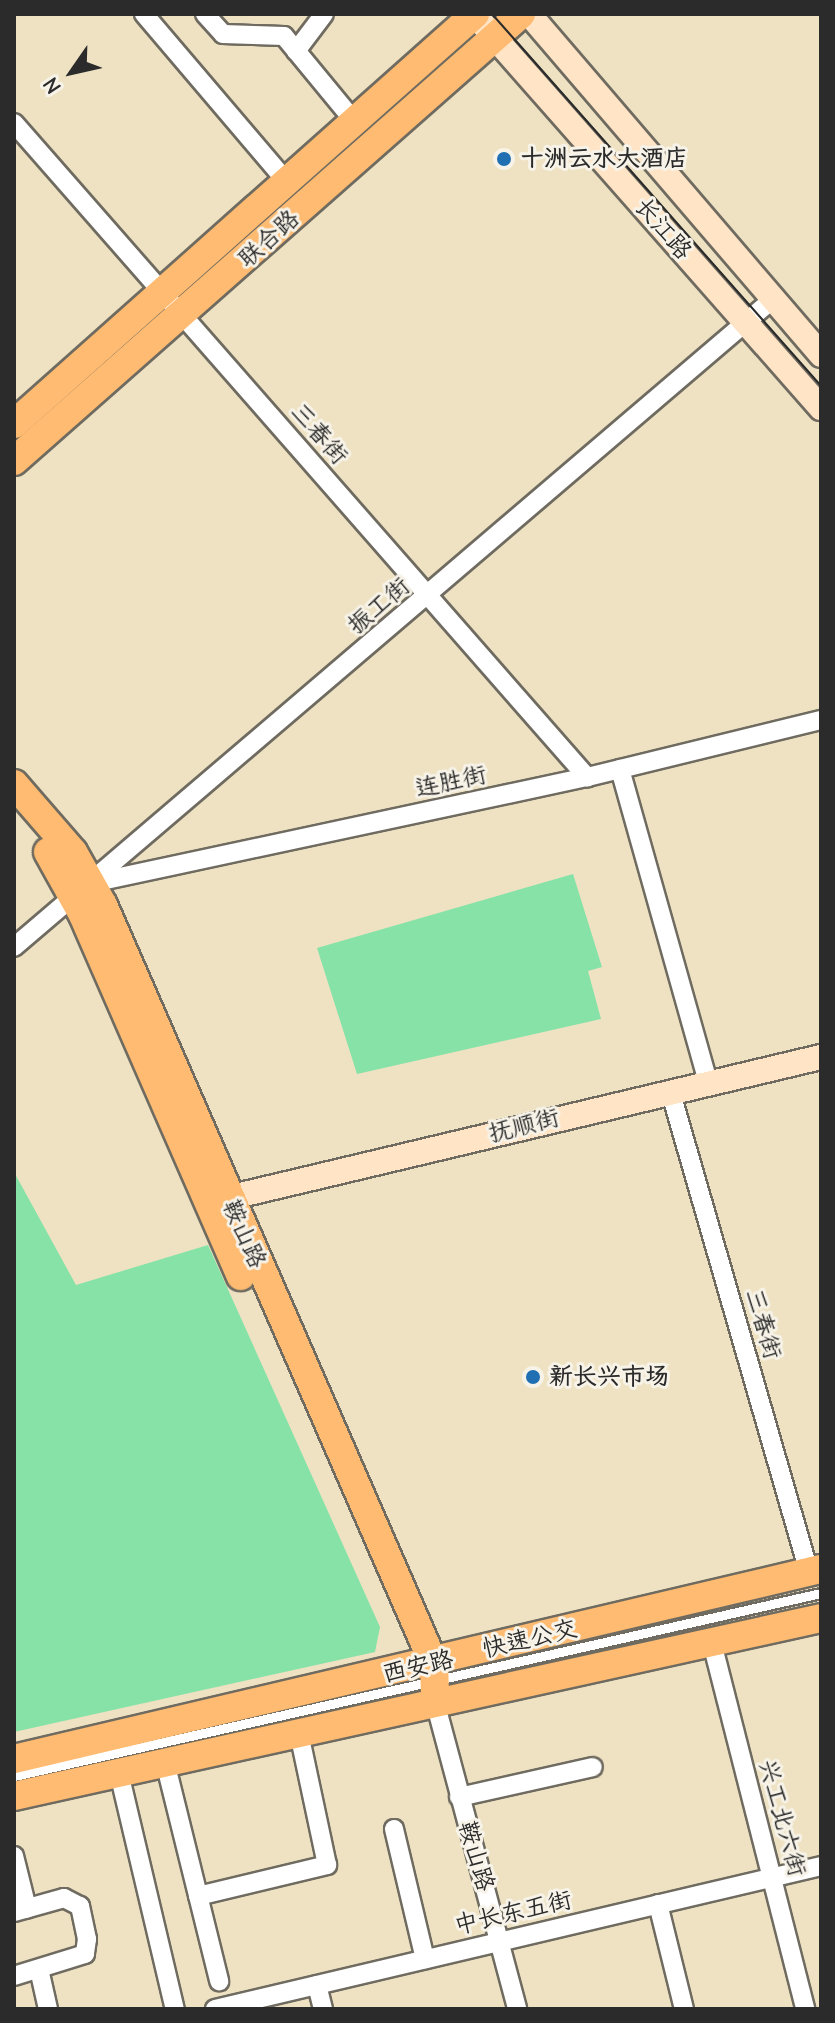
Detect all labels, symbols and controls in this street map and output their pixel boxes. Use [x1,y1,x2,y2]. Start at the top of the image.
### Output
north arrow [32,32,112,112]
text: N [37,72,67,99]
place label: 十洲云水大酒店 [520,145,688,173]
marker: 十洲云水大酒店 [495,150,513,168]
street label: 长江路 [629,192,697,266]
street label: 联合路 [233,204,305,274]
street label: 三春街 [285,397,353,471]
street label: 振工街 [342,572,416,640]
street label: 连胜街 [413,760,489,804]
street label: 抚顺街 [486,1103,562,1149]
street label: 鞍山路 [216,1195,272,1273]
street label: 三春街 [739,1285,787,1363]
place label: 新长兴市场 [549,1363,669,1391]
marker: 新长兴市场 [524,1368,542,1386]
street label: 快速公交 [480,1614,580,1664]
street label: 西安路 [380,1645,456,1689]
street label: 兴工北六街 [753,1756,811,1880]
street label: 鞍山路 [452,1817,500,1895]
street label: 中长东五街 [451,1885,575,1941]

